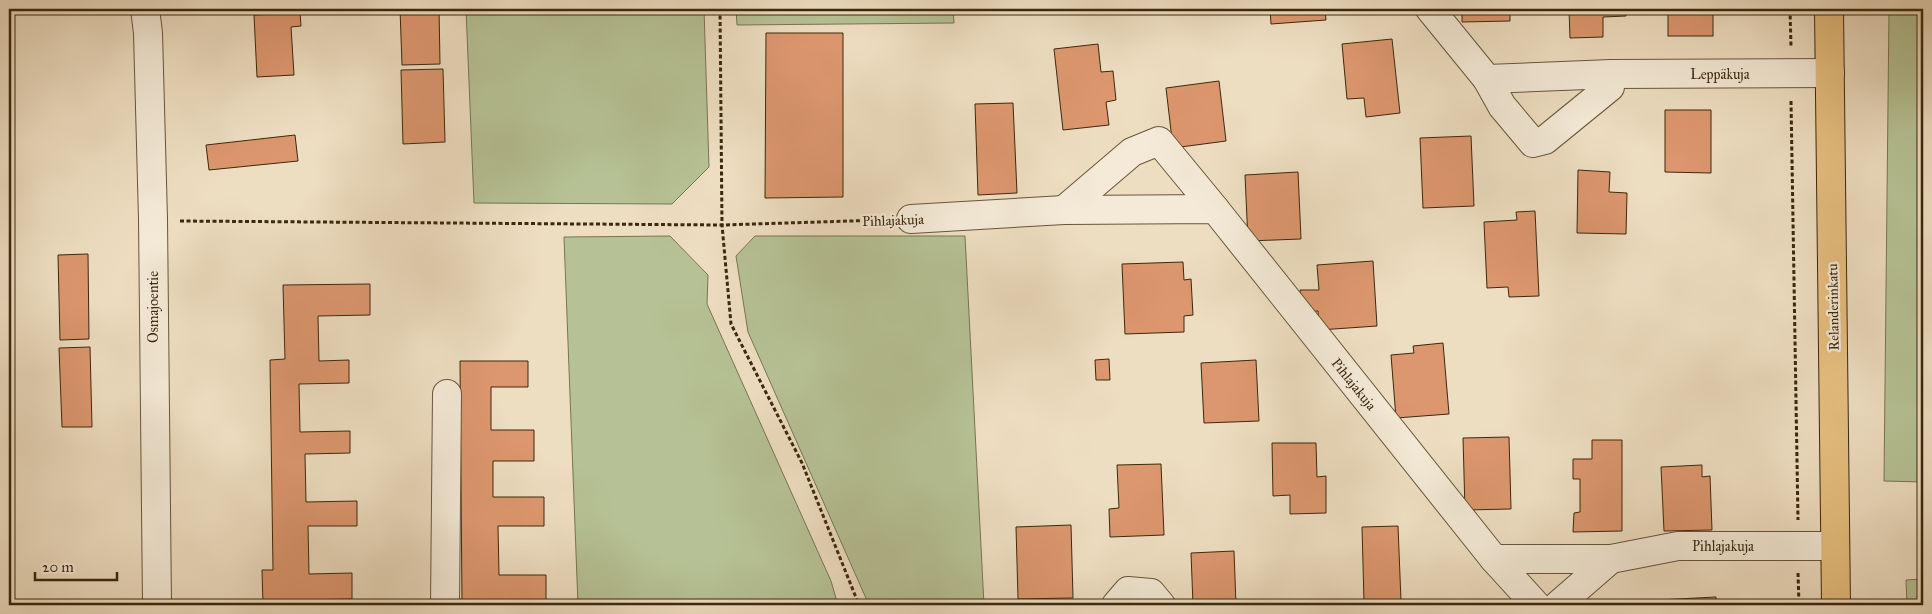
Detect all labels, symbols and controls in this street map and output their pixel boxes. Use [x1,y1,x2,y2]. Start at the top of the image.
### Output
street label: Leppäkuja [1690,66,1750,83]
street label: Pihlajakuja [862,211,924,230]
street label: Relanderinkatu [1824,263,1843,351]
street label: Osmajoentie [145,271,162,343]
street label: Pihlajakuja [1328,355,1380,414]
street label: Pihlajakuja [1692,538,1754,555]
scale bar [35,549,118,581]
text: 20 m [42,558,74,576]

